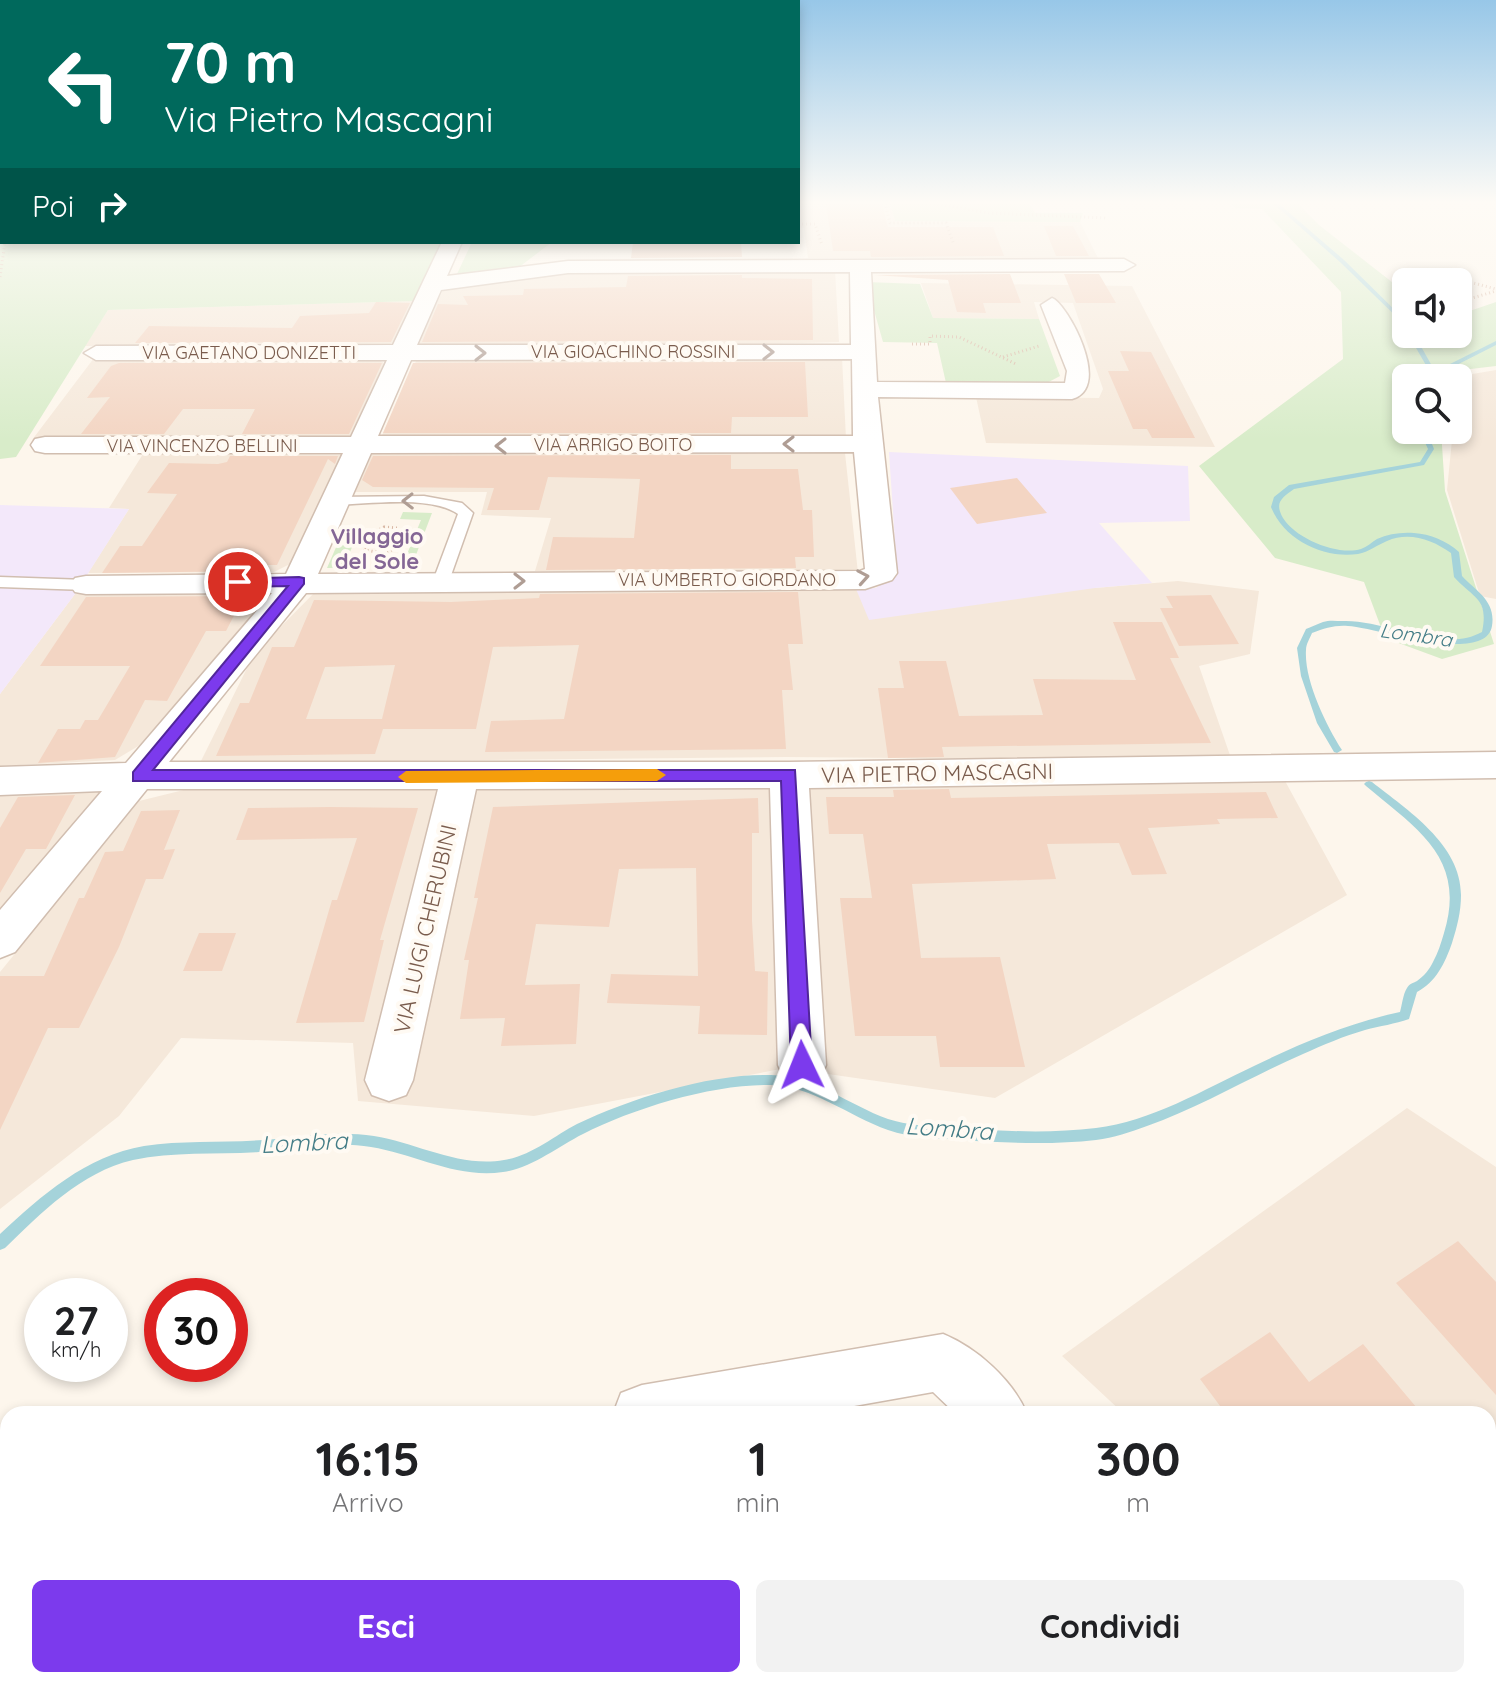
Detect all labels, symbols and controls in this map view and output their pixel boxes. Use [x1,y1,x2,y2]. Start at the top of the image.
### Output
text: 70 m [164,27,296,97]
icon: left [32,32,136,136]
text: Via Pietro Mascagni [164,96,494,141]
icon: right [90,184,134,228]
text: Poi [32,187,74,225]
map controls [1392,268,1472,444]
button: sound [1392,268,1472,348]
street label: VIA GIOACHINO ROSSINI [531,340,735,363]
street label: VIA GAETANO DONIZETTI [142,341,356,364]
one-way arrow [762,343,775,361]
one-way arrow [474,344,487,362]
button: search [1392,364,1472,444]
street label: VIA ARRIGO BOITO [534,433,692,456]
street label: VIA VINCENZO BELLINI [106,434,298,457]
one-way arrow [782,435,795,453]
one-way arrow [494,437,507,455]
one-way arrow [401,492,414,510]
district label: Villaggio del Sole [331,522,423,575]
pin [204,548,272,616]
icon: arrive [216,560,260,604]
street label: VIA UMBERTO GIORDANO [618,568,836,591]
one-way arrow [856,570,869,587]
one-way arrow [513,572,526,589]
water label: Lombra [1378,617,1456,652]
street label: VIA PIETRO MASCAGNI [821,757,1053,789]
street label: VIA LUIGI CHERUBINI [387,822,463,1036]
position arrow [760,1023,844,1107]
water label: Lombra [905,1110,995,1146]
water label: Lombra [260,1125,350,1159]
speed limit sign: 30 [144,1278,248,1382]
text: 27 [54,1295,98,1345]
text: km/h [51,1337,101,1362]
text: 16:15 [316,1428,420,1488]
text: 1 [749,1428,767,1488]
text: 300 [1096,1428,1180,1488]
text: Arrivo [332,1486,404,1519]
text: min [736,1486,780,1519]
text: m [1126,1486,1150,1519]
button: Esci [32,1580,740,1672]
button: Condividi [756,1580,1464,1672]

